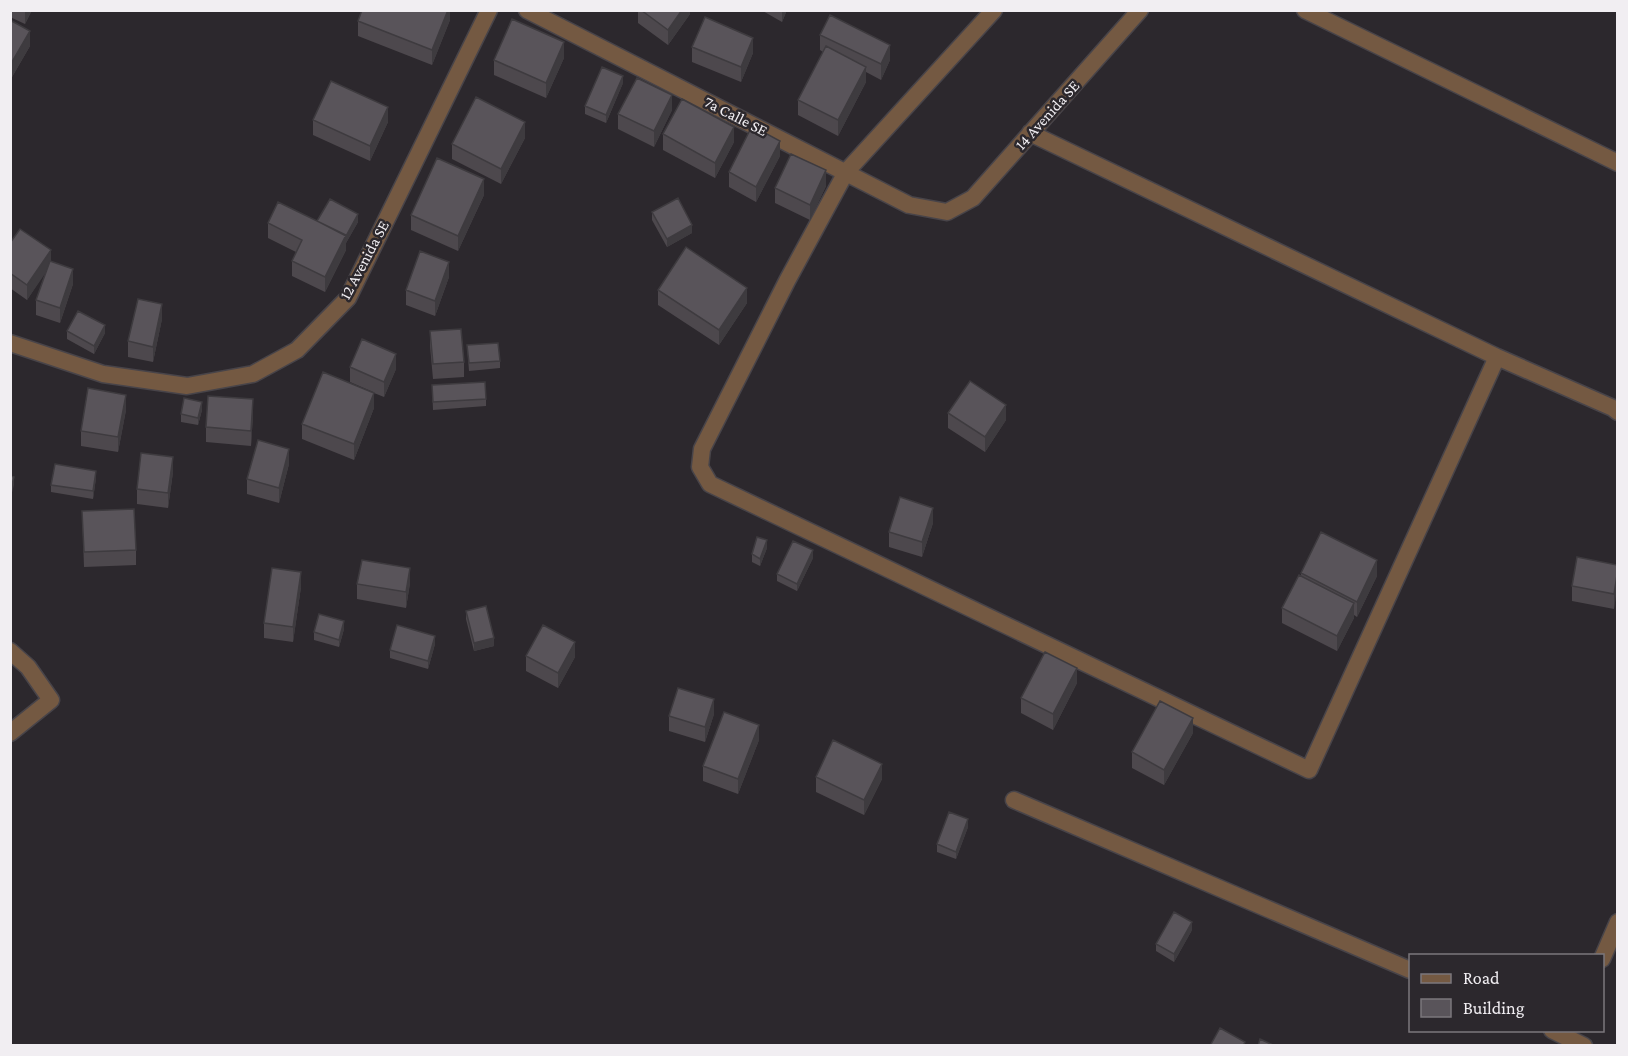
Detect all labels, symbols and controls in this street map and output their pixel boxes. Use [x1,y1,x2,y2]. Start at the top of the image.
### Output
street label: 14 Avenida SE [1011,77,1083,153]
street label: 7a Calle SE [702,93,771,139]
street label: 12 Avenida SE [336,217,392,302]
legend [1409,954,1604,1032]
text: Road [1463,968,1500,988]
text: Building [1463,998,1525,1018]

